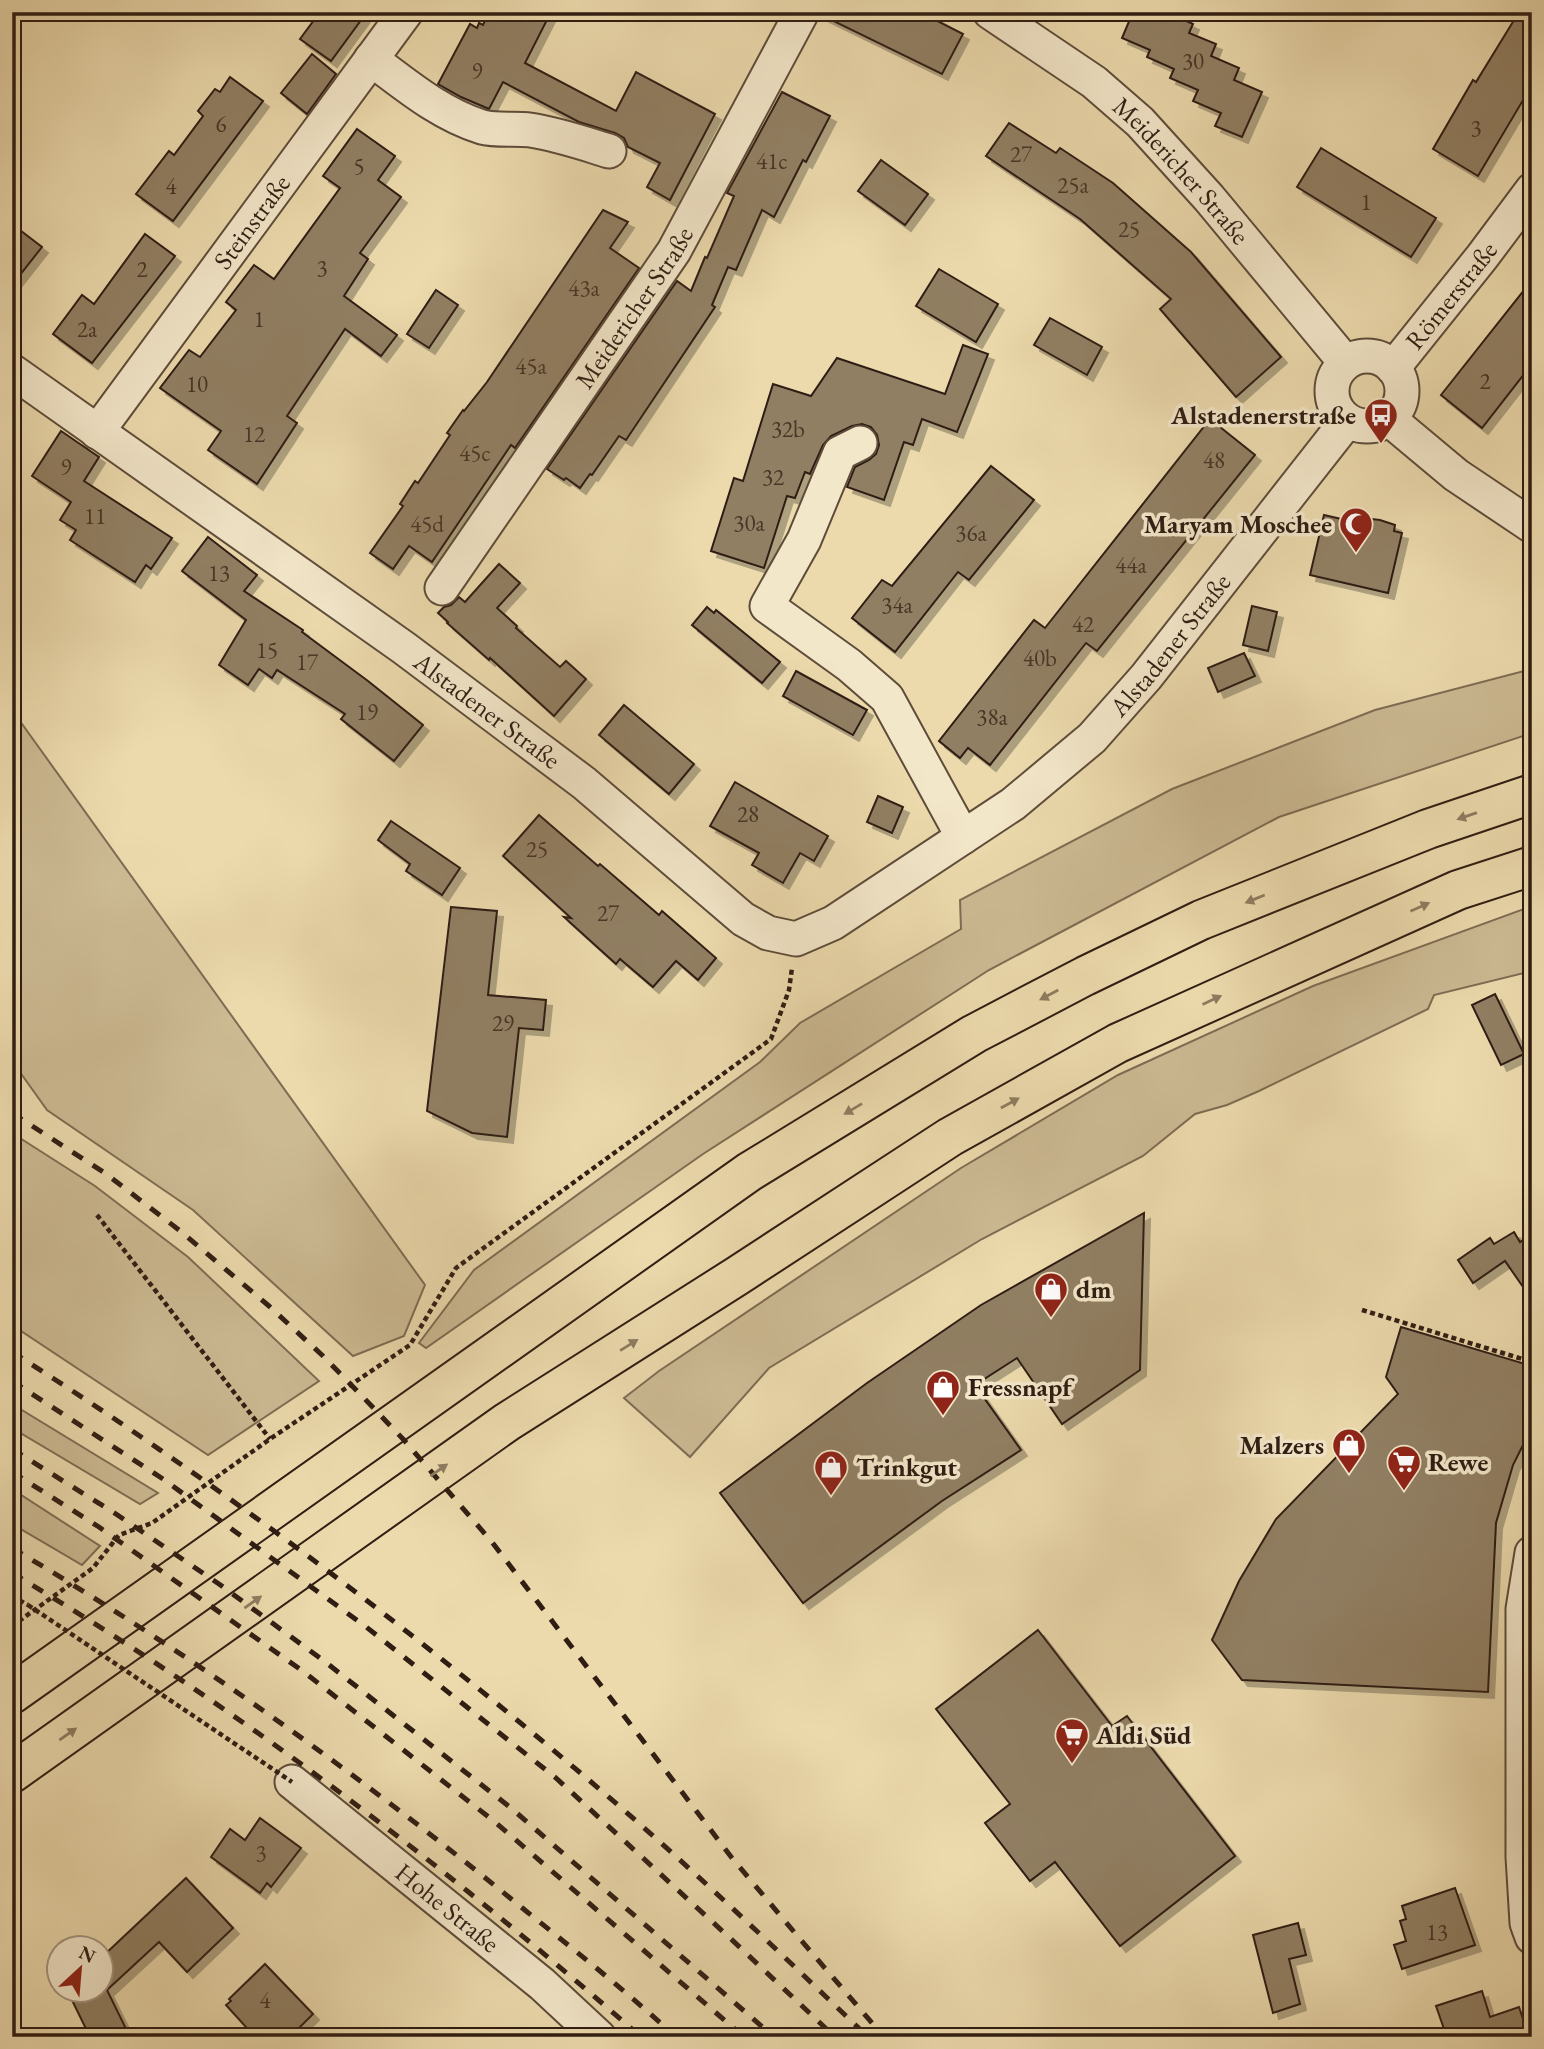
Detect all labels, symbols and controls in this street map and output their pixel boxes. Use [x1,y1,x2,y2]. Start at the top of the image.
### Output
house number: 30 [1182,46,1204,76]
house number: 9 [471,56,483,86]
street label: Meidericher Straße [1106,89,1257,251]
house number: 6 [215,109,227,139]
house number: 3 [1470,113,1482,143]
house number: 27 [1010,139,1033,169]
house number: 41c [756,146,788,176]
house number: 5 [353,151,365,181]
street label: Steinstraße [206,168,298,276]
house number: 25a [1057,170,1089,200]
house number: 4 [165,171,177,201]
house number: 1 [1360,187,1372,217]
house number: 25 [1118,214,1140,244]
street label: Meidericher Straße [567,221,701,395]
street label: Römerstraße [1397,234,1505,357]
house number: 3 [316,253,328,283]
house number: 2 [136,254,148,284]
house number: 43a [568,273,600,303]
house number: 1 [253,304,265,334]
house number: 2a [77,314,98,344]
house number: 45a [515,351,547,381]
house number: 2 [1479,366,1491,396]
house number: 10 [186,369,208,399]
bus stop icon: Alstadenerstraße [1362,396,1400,445]
place label: Alstadenerstraße [1170,398,1356,432]
house number: 32b [771,414,805,444]
house number: 12 [243,419,265,449]
house number: 45c [459,438,491,468]
house number: 48 [1203,445,1225,475]
house number: 9 [60,452,72,482]
house number: 32 [762,462,784,492]
house number: 11 [84,501,106,531]
mosque icon: Maryam Moschee [1337,505,1375,554]
place label: Maryam Moschee [1144,507,1332,541]
house number: 30a [733,508,765,538]
house number: 45d [410,509,444,539]
house number: 36a [955,518,987,548]
house number: 44a [1115,550,1147,580]
house number: 13 [208,558,230,588]
street label: Alstadener Straße [1101,566,1238,725]
house number: 34a [881,590,913,620]
house number: 42 [1072,609,1094,639]
house number: 15 [256,635,278,665]
house number: 40b [1023,643,1057,673]
street label: Alstadener Straße [406,644,567,776]
house number: 17 [296,647,319,677]
house number: 19 [356,697,378,727]
house number: 38a [976,702,1008,732]
house number: 28 [737,799,759,829]
one-way arrow [1457,811,1478,822]
house number: 25 [526,834,548,864]
one-way arrow [1245,893,1266,904]
house number: 27 [597,898,620,928]
one-way arrow [1410,901,1430,913]
one-way arrow [1039,989,1059,1000]
one-way arrow [1202,994,1222,1006]
house number: 29 [492,1008,514,1038]
one-way arrow [1000,1097,1020,1109]
one-way arrow [843,1102,862,1115]
shop icon: dm [1032,1270,1070,1319]
place label: dm [1076,1272,1111,1306]
one-way arrow [619,1338,638,1351]
shop icon: Fressnapf [924,1368,962,1417]
place label: Fressnapf [968,1370,1075,1404]
shop icon: Malzers [1330,1426,1368,1475]
place label: Malzers [1240,1428,1324,1462]
supermarket icon: Rewe [1385,1443,1423,1492]
place label: Rewe [1428,1445,1488,1479]
shop icon: Trinkgut [812,1448,850,1497]
place label: Trinkgut [856,1450,957,1484]
one-way arrow [430,1463,448,1477]
one-way arrow [244,1595,262,1609]
supermarket icon: Aldi Süd [1053,1716,1091,1765]
place label: Aldi Süd [1095,1718,1192,1752]
one-way arrow [59,1727,77,1741]
house number: 3 [255,1838,267,1868]
street label: Hohe Straße [388,1855,507,1960]
house number: 13 [1426,1917,1448,1947]
north arrow [46,1934,116,2004]
text: N [75,1940,100,1969]
house number: 4 [259,1985,271,2015]

